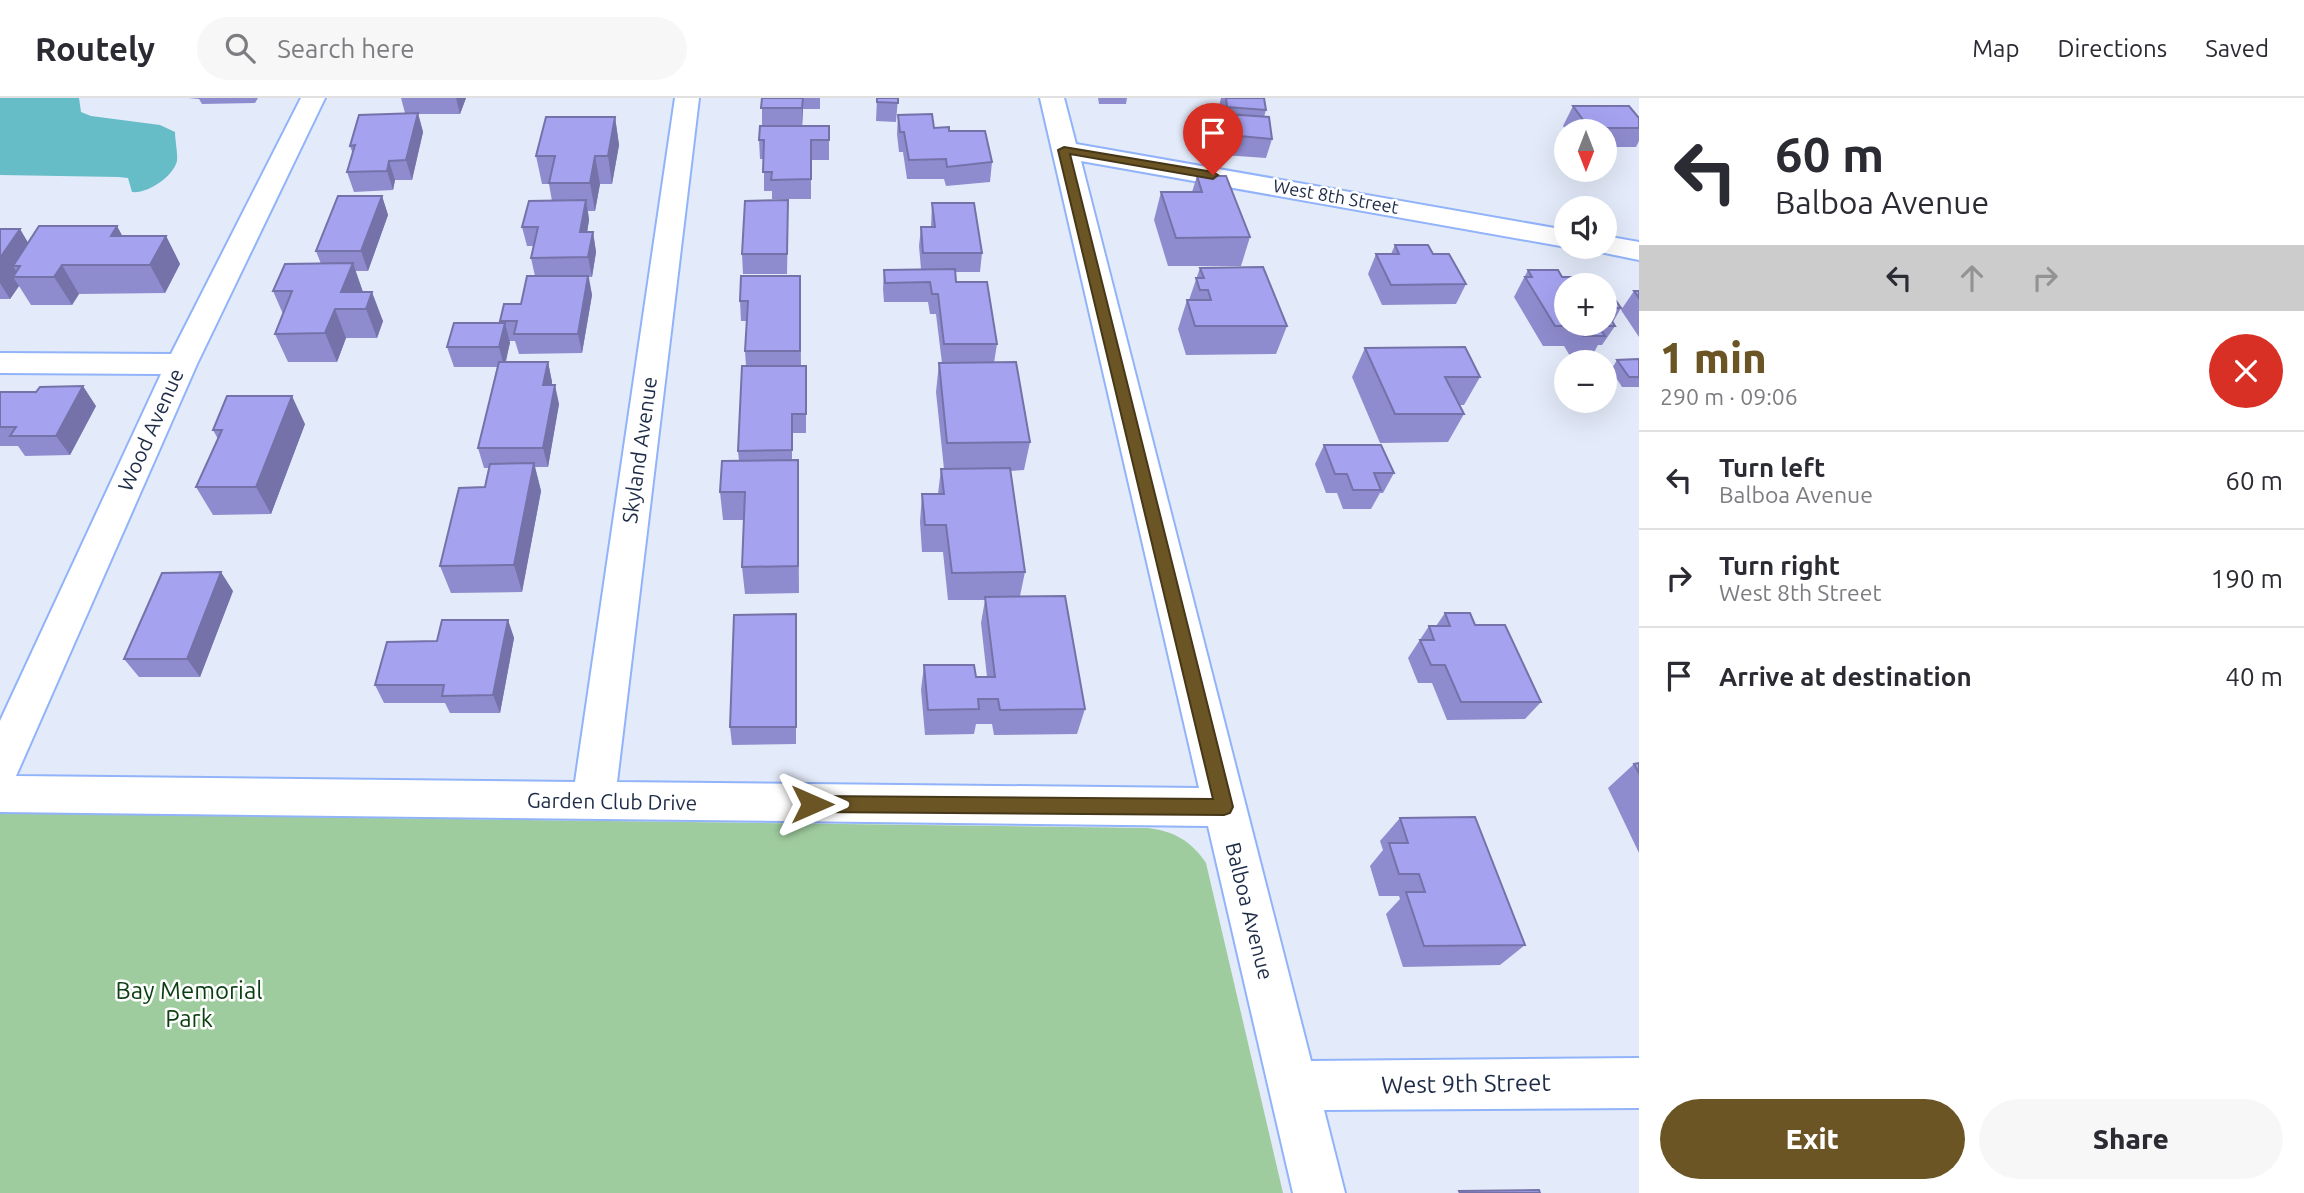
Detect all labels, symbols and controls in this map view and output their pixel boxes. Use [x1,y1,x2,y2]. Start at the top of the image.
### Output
search box [197,17,687,80]
icon: search [221,29,259,67]
text: Routely [35,30,155,67]
text: Search here [277,34,415,63]
text: Map [1972,35,2019,62]
text: Directions [2057,35,2167,62]
text: Saved [2205,35,2269,62]
pin [1183,103,1243,175]
icon: arrive [1194,114,1232,152]
north arrow [1554,119,1617,182]
map controls [1554,119,1617,413]
icon: left [1660,126,1751,217]
text: 60 m [1775,126,1884,181]
street label: West 8th Street [1272,175,1401,217]
text: Balboa Avenue [1775,184,1989,220]
button: sound [1554,196,1617,259]
icon: left [1880,259,1918,297]
icon: ahead [1953,259,1991,297]
icon: right [2026,259,2064,297]
button: + [1554,273,1617,336]
text: 1 min [1660,334,1767,381]
button: close [2209,334,2283,408]
button: − [1554,350,1617,413]
street label: Wood Avenue [112,365,188,495]
street label: Skyland Avenue [617,375,661,525]
text: 290 m · 09:06 [1660,384,1798,409]
text: Turn left [1719,453,1825,482]
icon: left [1660,461,1698,499]
text: 60 m [2225,466,2283,495]
text: Balboa Avenue [1719,482,1873,507]
text: Turn right [1719,551,1840,580]
icon: right [1660,559,1698,597]
text: 190 m [2211,564,2283,593]
text: West 8th Street [1719,580,1882,605]
icon: arrive [1660,657,1698,695]
text: Arrive at destination [1719,662,1972,691]
text: 40 m [2225,662,2283,691]
position arrow [775,767,849,841]
street label: Garden Club Drive [527,788,697,814]
street label: Balboa Avenue [1221,840,1279,982]
park label: Bay Memorial Park [115,977,263,1032]
street label: West 9th Street [1381,1069,1552,1098]
button: Exit [1660,1099,1965,1179]
button: Share [1979,1099,2283,1179]

